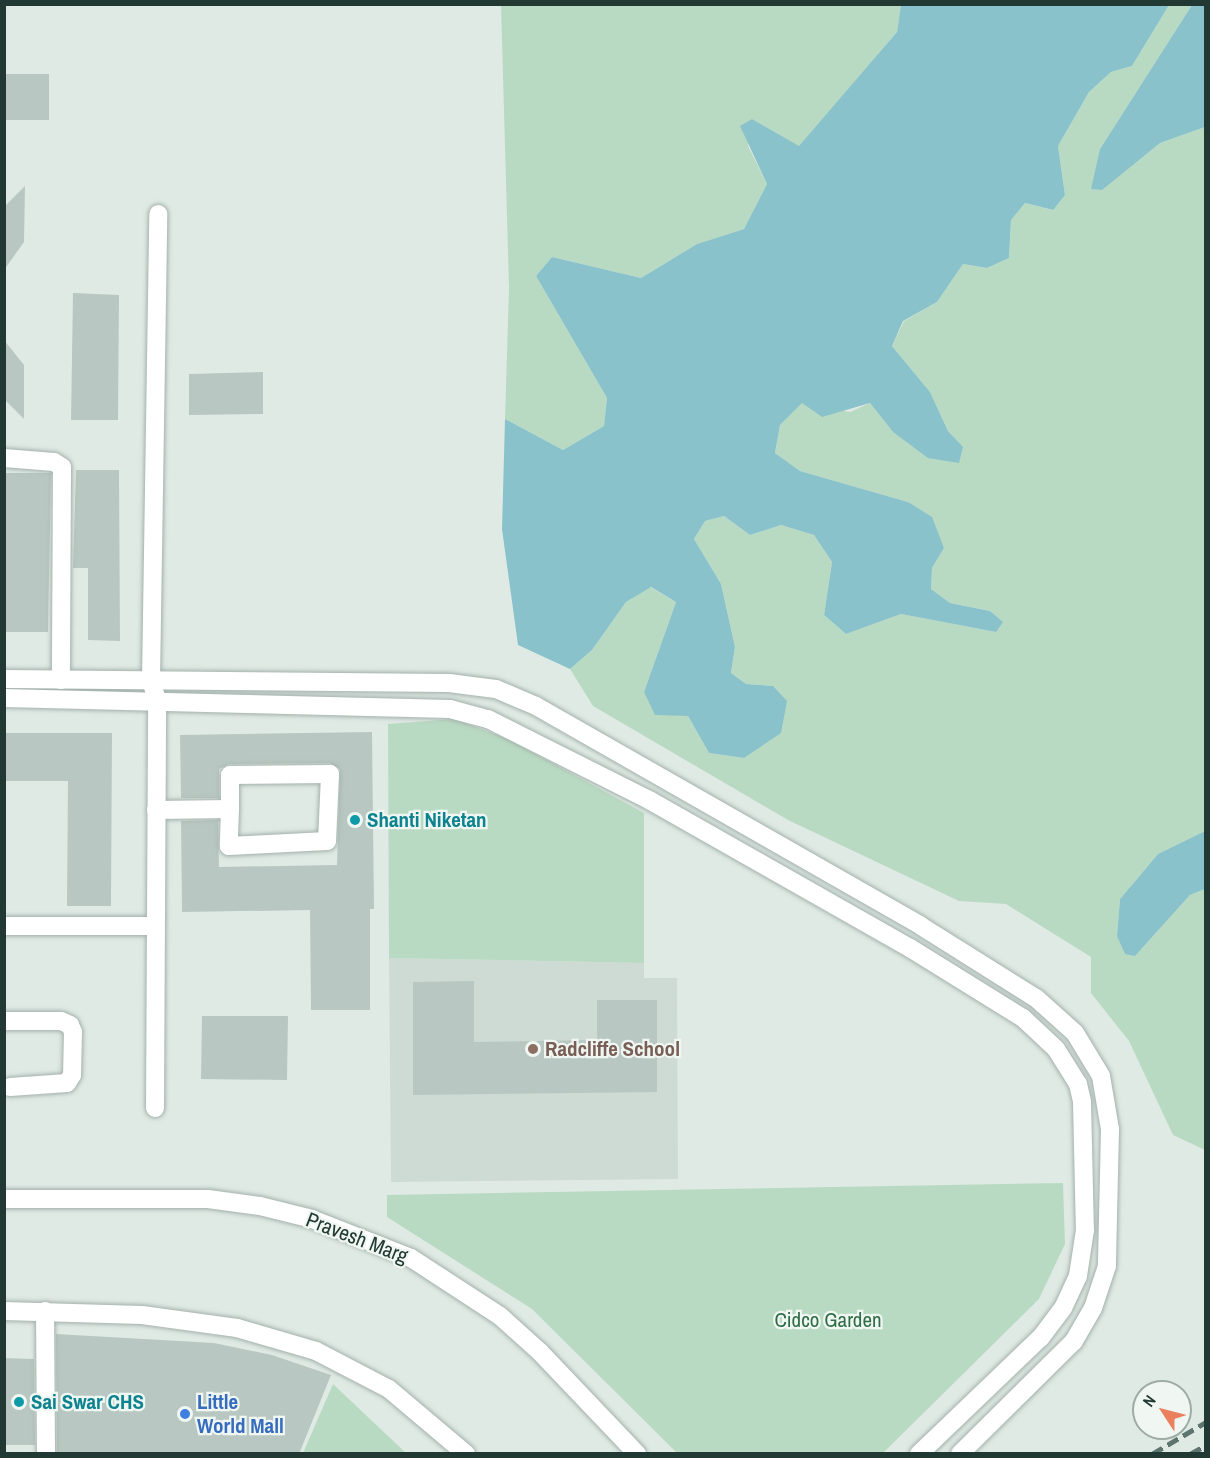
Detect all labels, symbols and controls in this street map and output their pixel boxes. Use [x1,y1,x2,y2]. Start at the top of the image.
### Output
place label: Shanti Niketan [367,807,487,833]
marker: Shanti Niketan [348,813,362,827]
place label: Radcliffe School [545,1036,680,1062]
marker: Radcliffe School [526,1042,540,1056]
street label: Pravesh Marg [302,1207,412,1269]
park label: Cidco Garden [774,1307,882,1333]
north arrow [1132,1380,1192,1440]
place label: Sai Swar CHS [31,1389,144,1415]
place label: Little World Mall [197,1389,284,1439]
text: N [1137,1390,1161,1411]
marker: Sai Swar CHS [12,1395,26,1409]
marker: Little World Mall [178,1407,192,1421]

